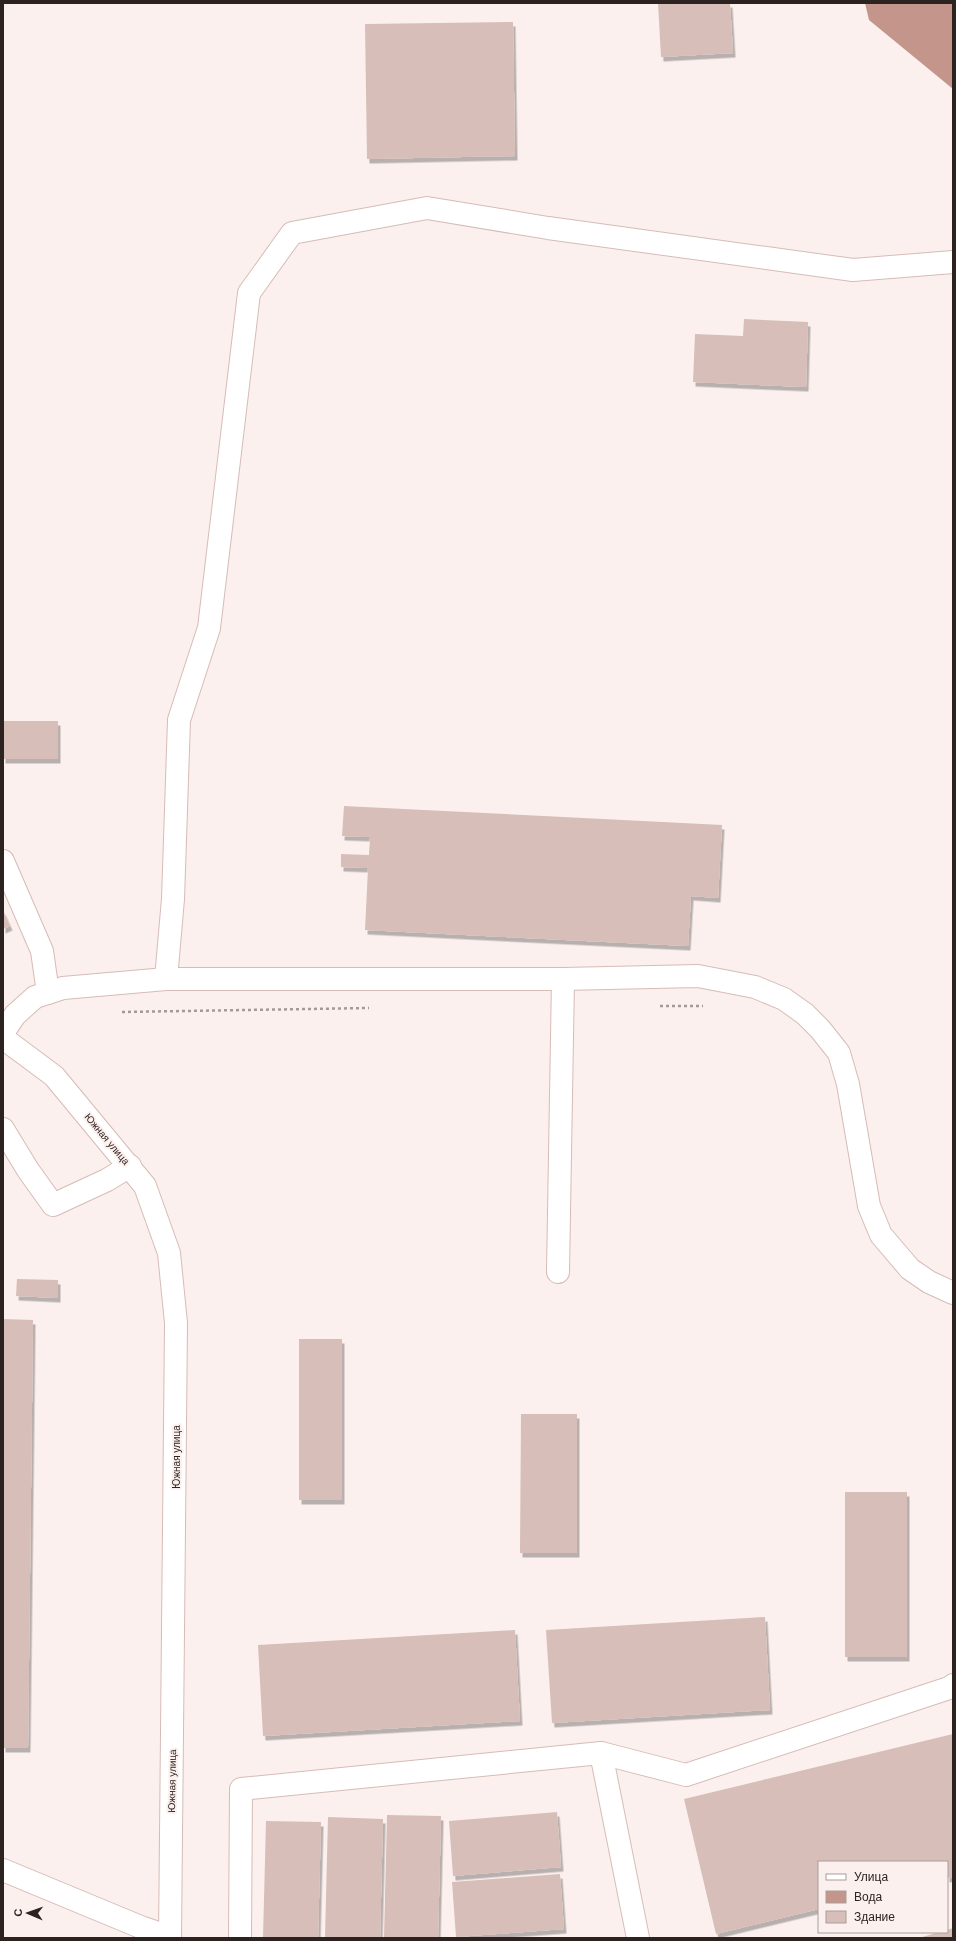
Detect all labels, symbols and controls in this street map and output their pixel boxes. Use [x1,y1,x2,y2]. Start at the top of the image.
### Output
street label: Южная улица [82,1111,133,1168]
street label: Южная улица [170,1425,183,1489]
street label: Южная улица [165,1749,179,1813]
legend [818,1861,948,1933]
text: Улица [854,1869,888,1885]
text: Вода [854,1889,882,1905]
north arrow [8,1893,48,1933]
text: С [11,1908,25,1917]
text: Здание [854,1909,895,1925]

